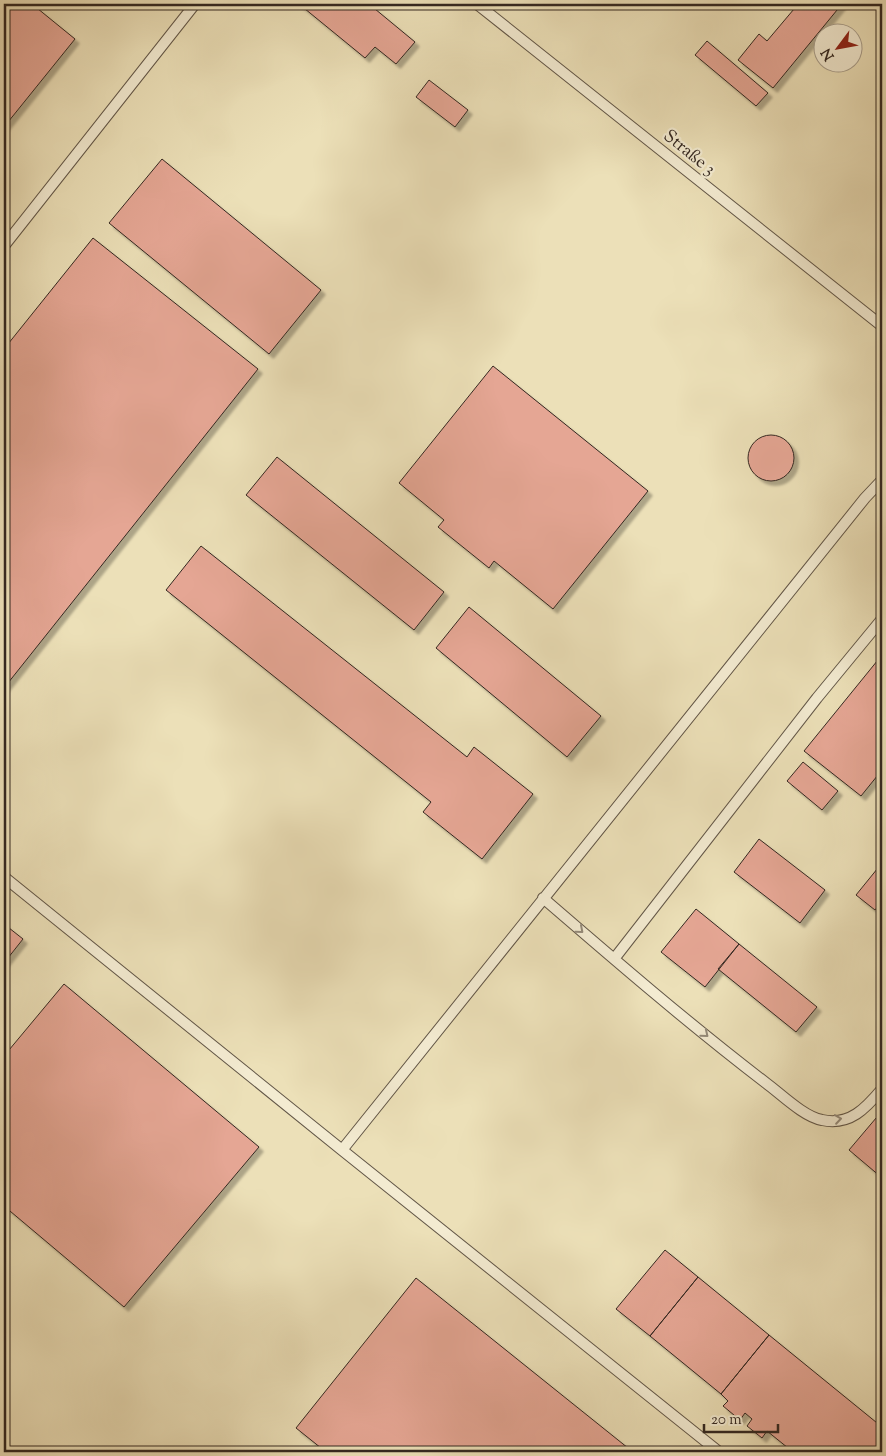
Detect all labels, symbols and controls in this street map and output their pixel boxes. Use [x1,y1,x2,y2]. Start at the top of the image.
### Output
north arrow [814,22,864,72]
text: N [817,44,840,64]
street label: Straße 3 [657,124,721,183]
one-way arrow [575,925,584,934]
one-way arrow [700,1028,709,1037]
one-way arrow [834,1115,843,1125]
scale bar [704,1401,777,1433]
text: 20 m [711,1410,742,1431]

